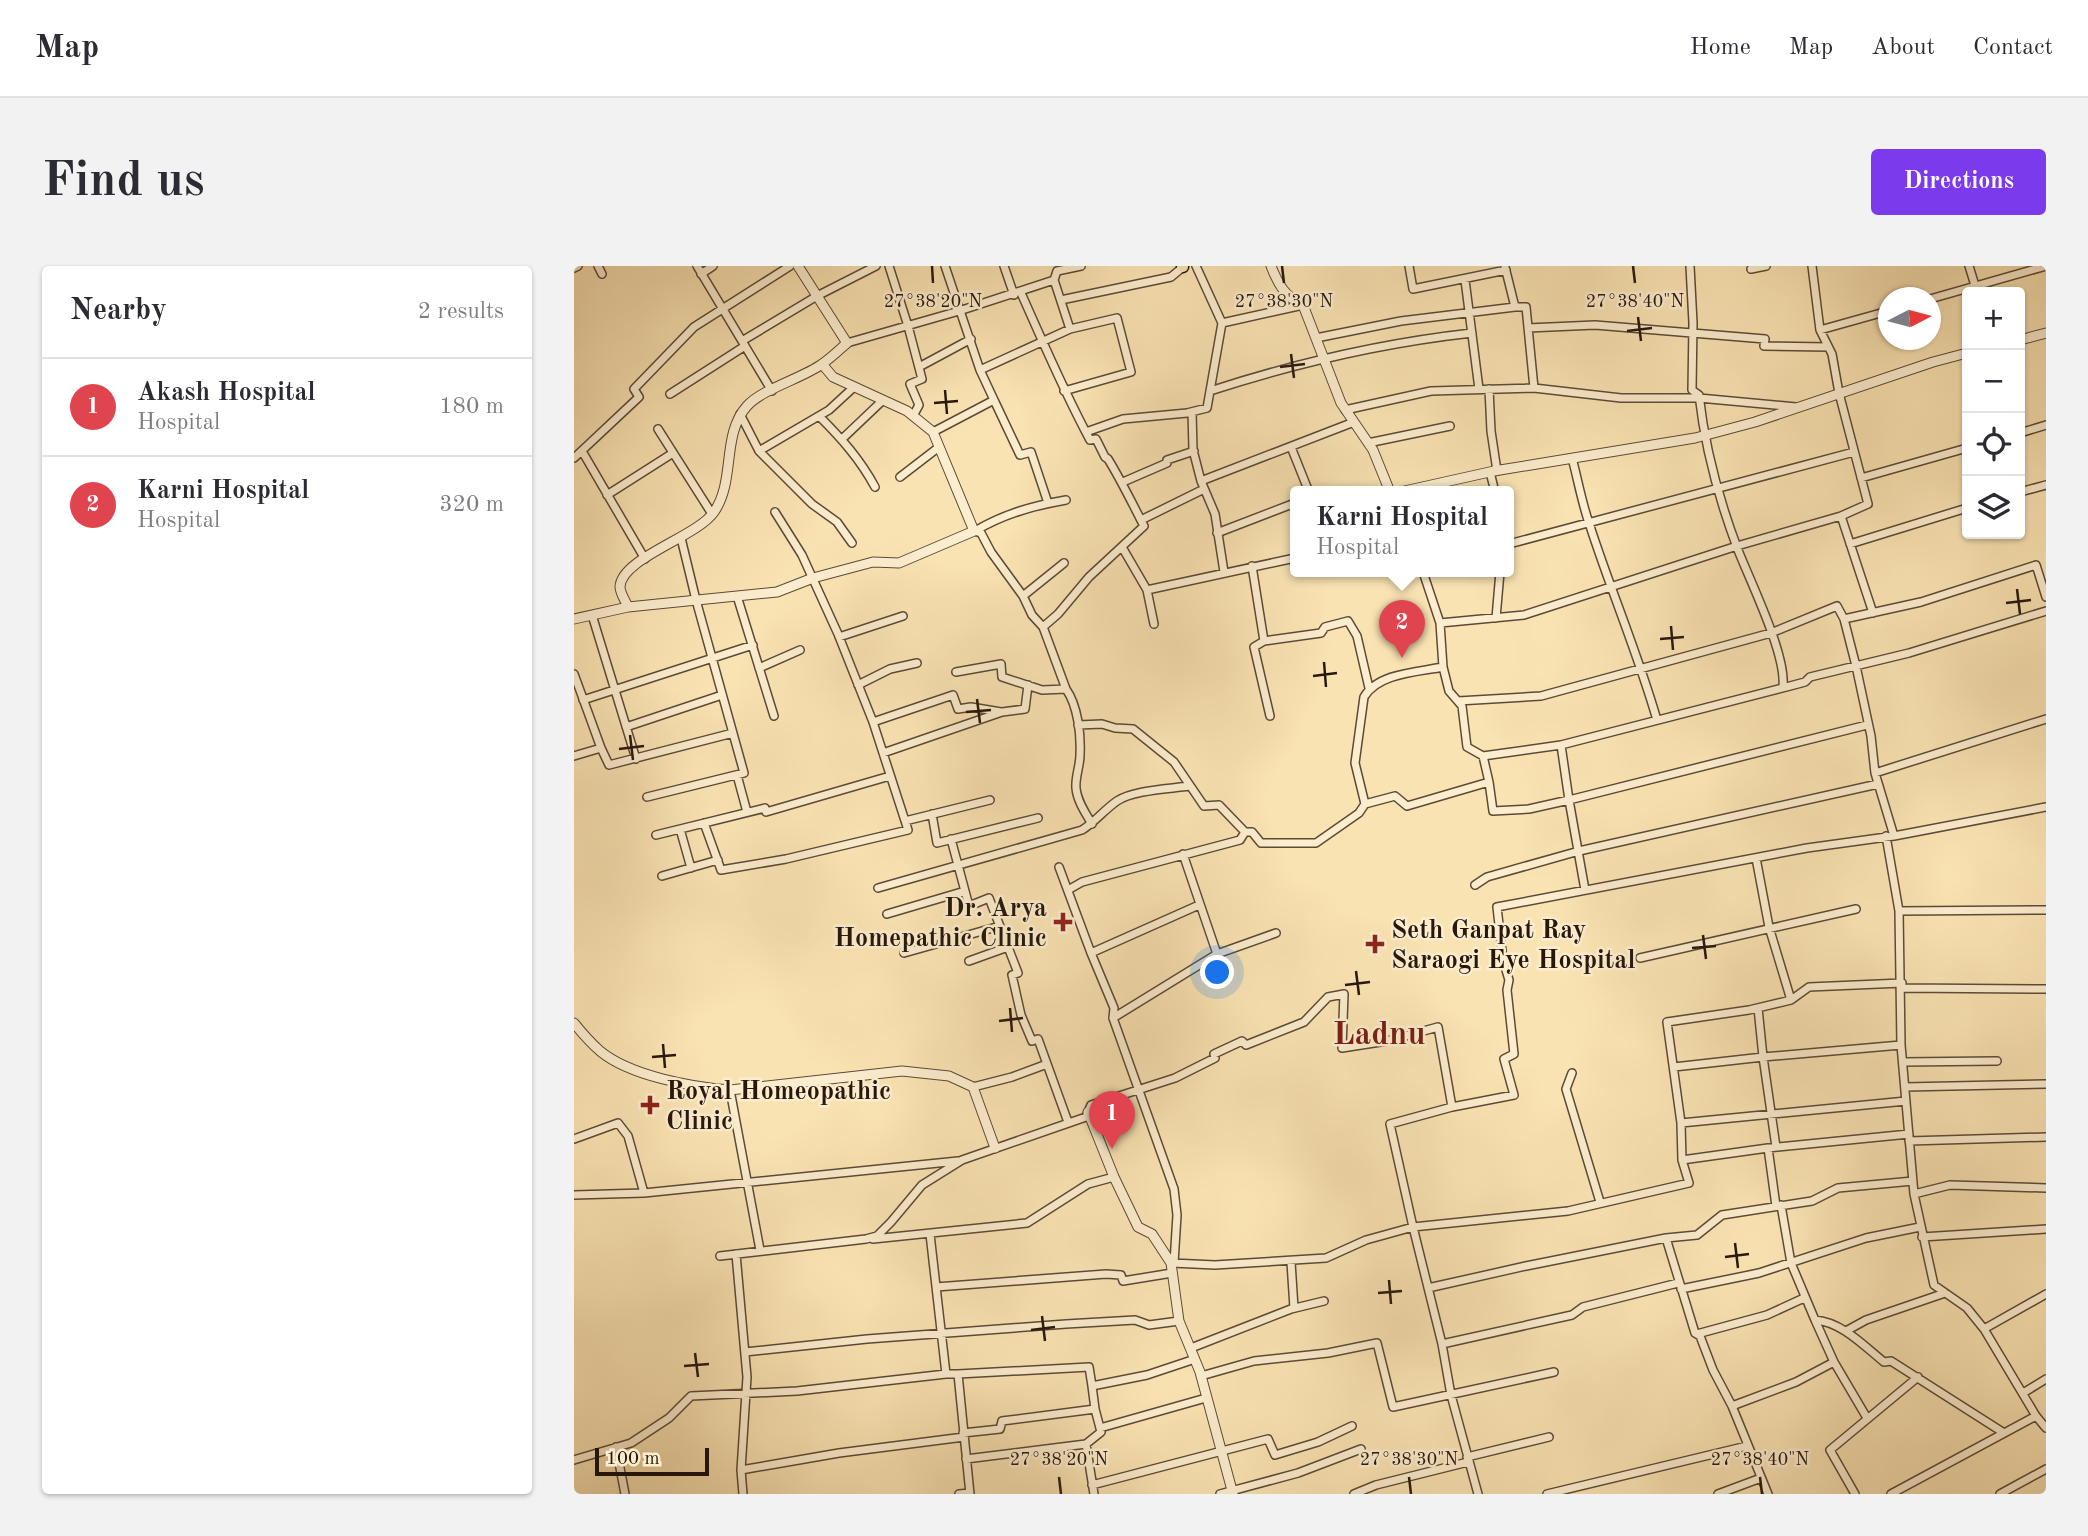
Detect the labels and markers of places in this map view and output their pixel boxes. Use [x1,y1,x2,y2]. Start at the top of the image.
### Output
pin: 2 [1379,600,1425,658]
place label: Dr. Arya Homepathic Clinic [834,896,1047,952]
marker: Dr. Arya Homepathic Clinic [1053,912,1073,932]
place label: Seth Ganpat Ray Saraogi Eye Hospital [1391,918,1635,974]
marker: Seth Ganpat Ray Saraogi Eye Hospital [1365,934,1385,954]
place label: Royal Homeopathic Clinic [666,1079,891,1135]
pin: 1 [1089,1091,1135,1149]
marker: Royal Homeopathic Clinic [640,1095,660,1115]

